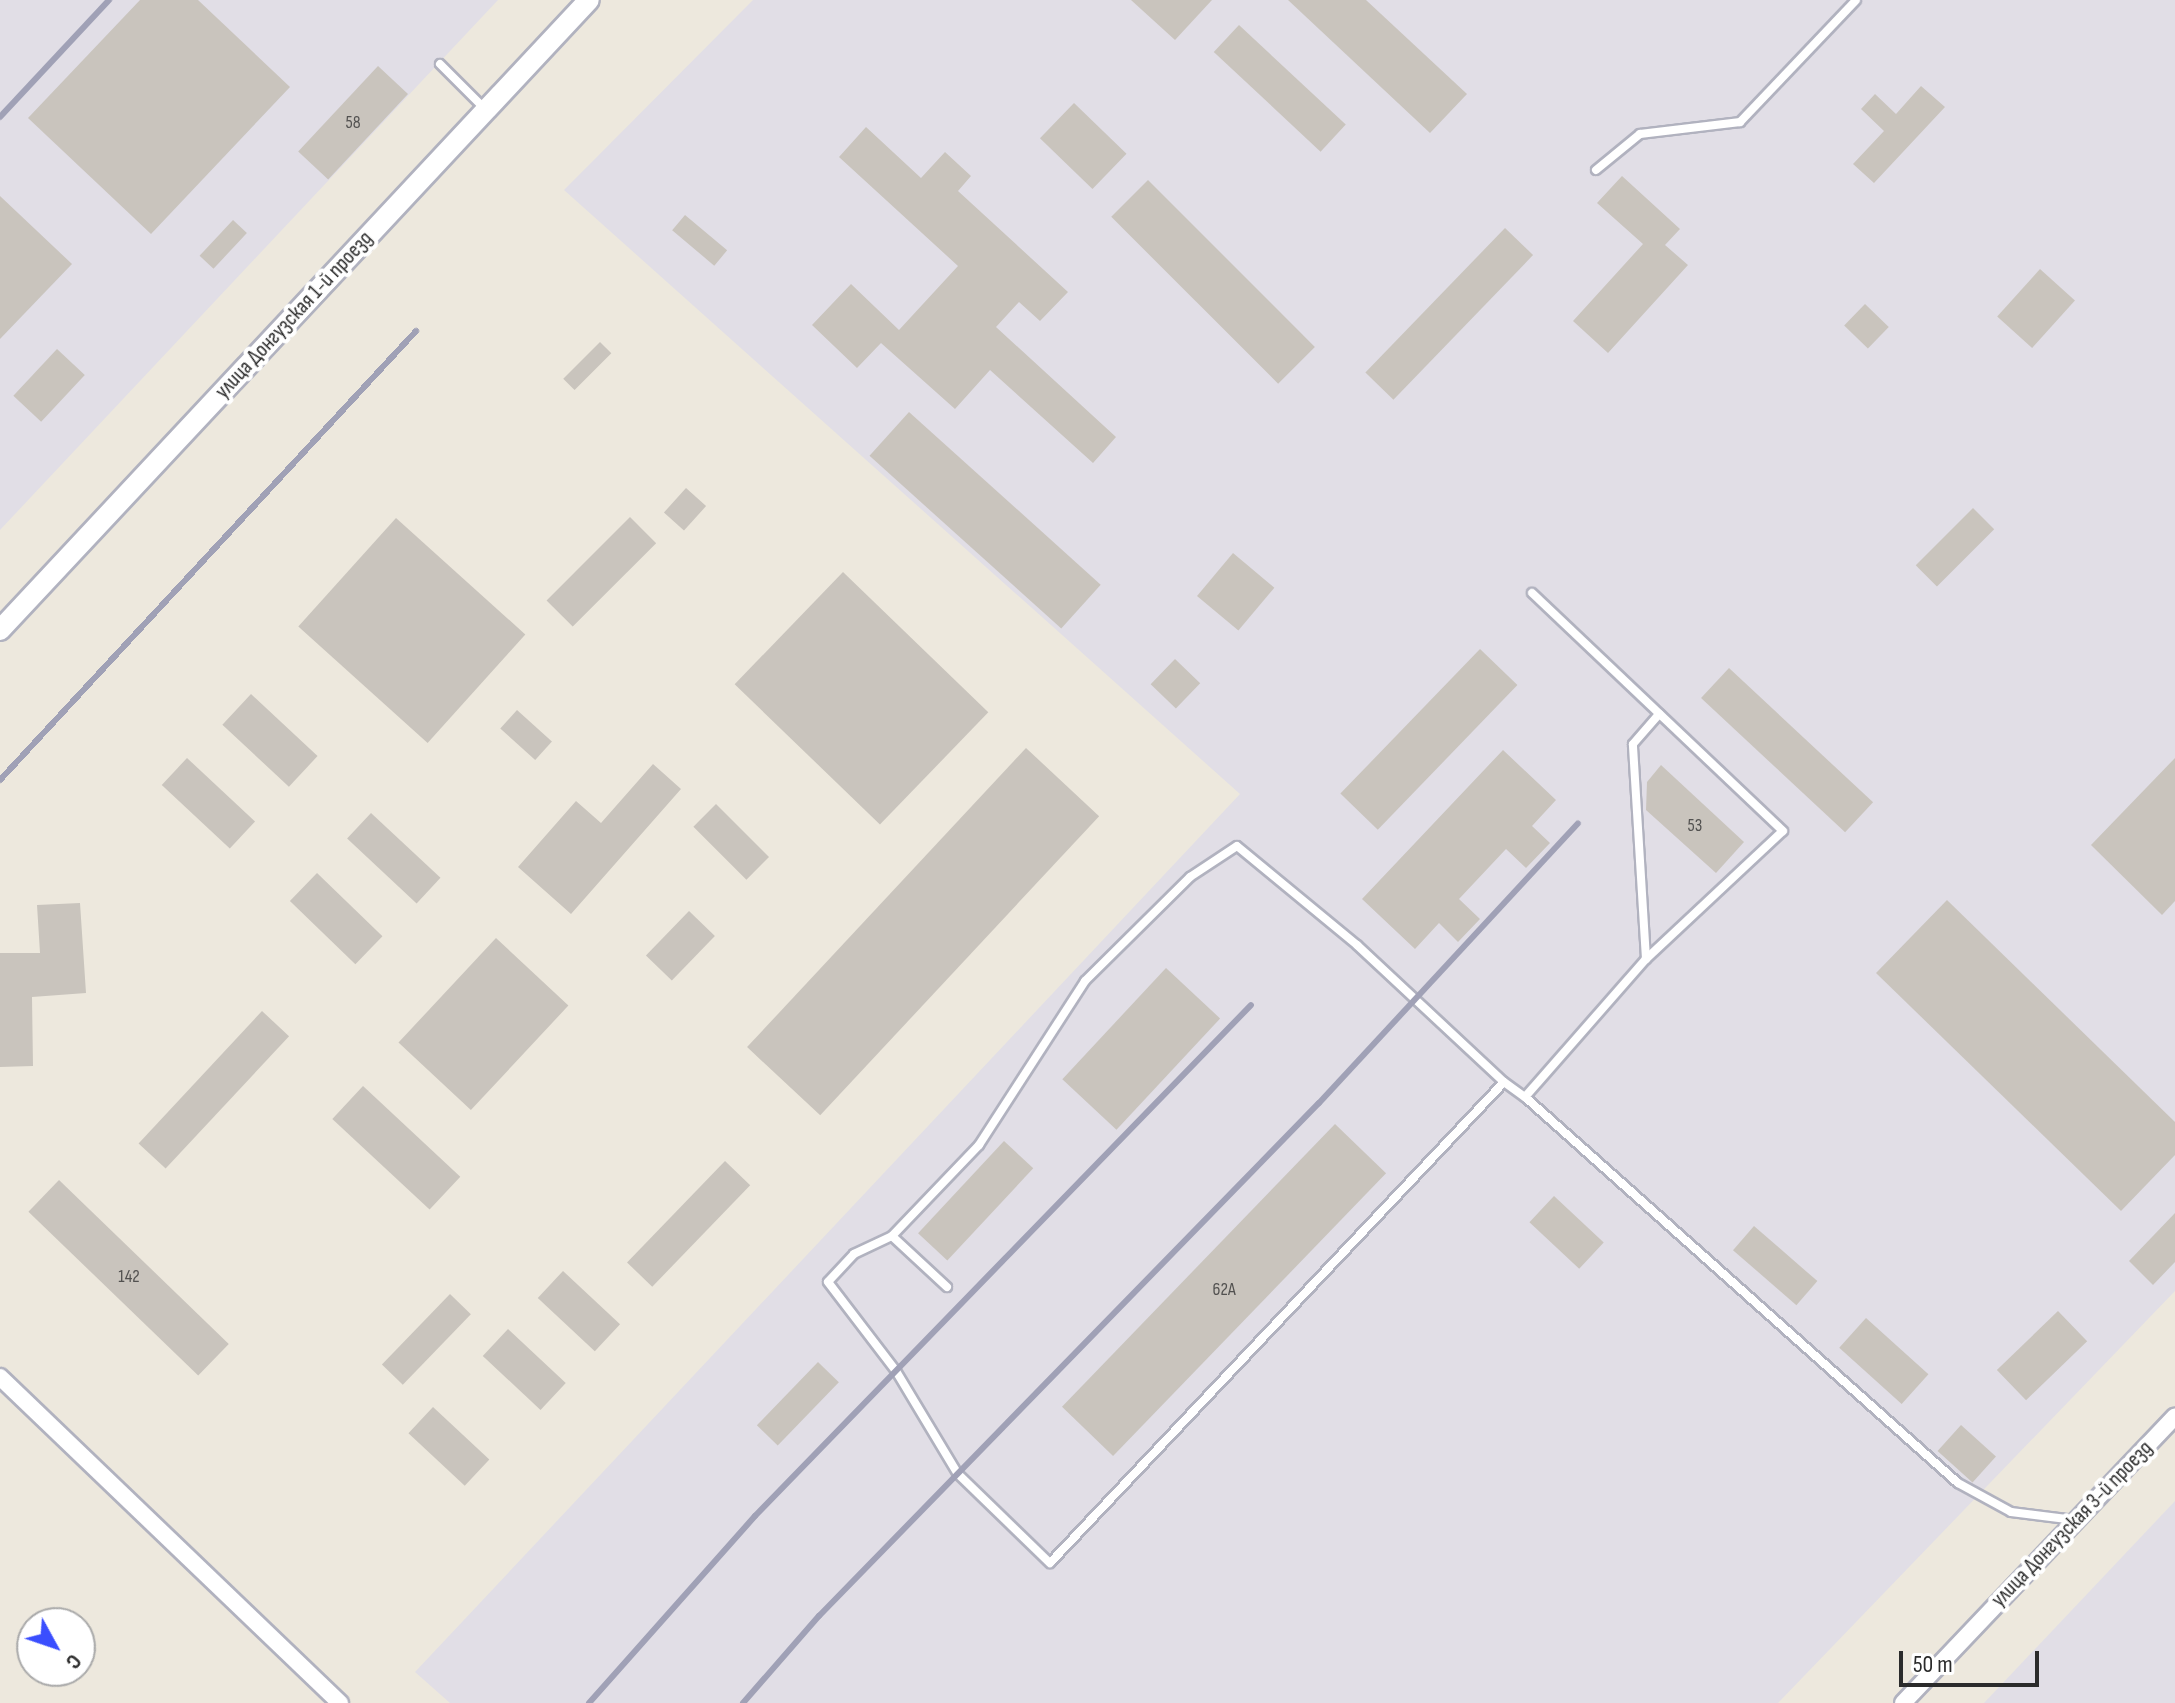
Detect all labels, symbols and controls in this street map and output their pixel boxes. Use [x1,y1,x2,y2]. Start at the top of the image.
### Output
house number: 58 [345,112,361,134]
street label: улица Донгузская 1-й проезд [210,226,378,404]
house number: 53 [1688,815,1702,837]
house number: 142 [118,1266,140,1288]
house number: 62А [1212,1279,1236,1301]
street label: улица Донгузская 3-й проезд [1986,1435,2158,1613]
north arrow [16,1607,96,1687]
scale bar [1903,1635,2043,1685]
text: С [59,1648,87,1674]
text: 50 m [1913,1650,1953,1679]

